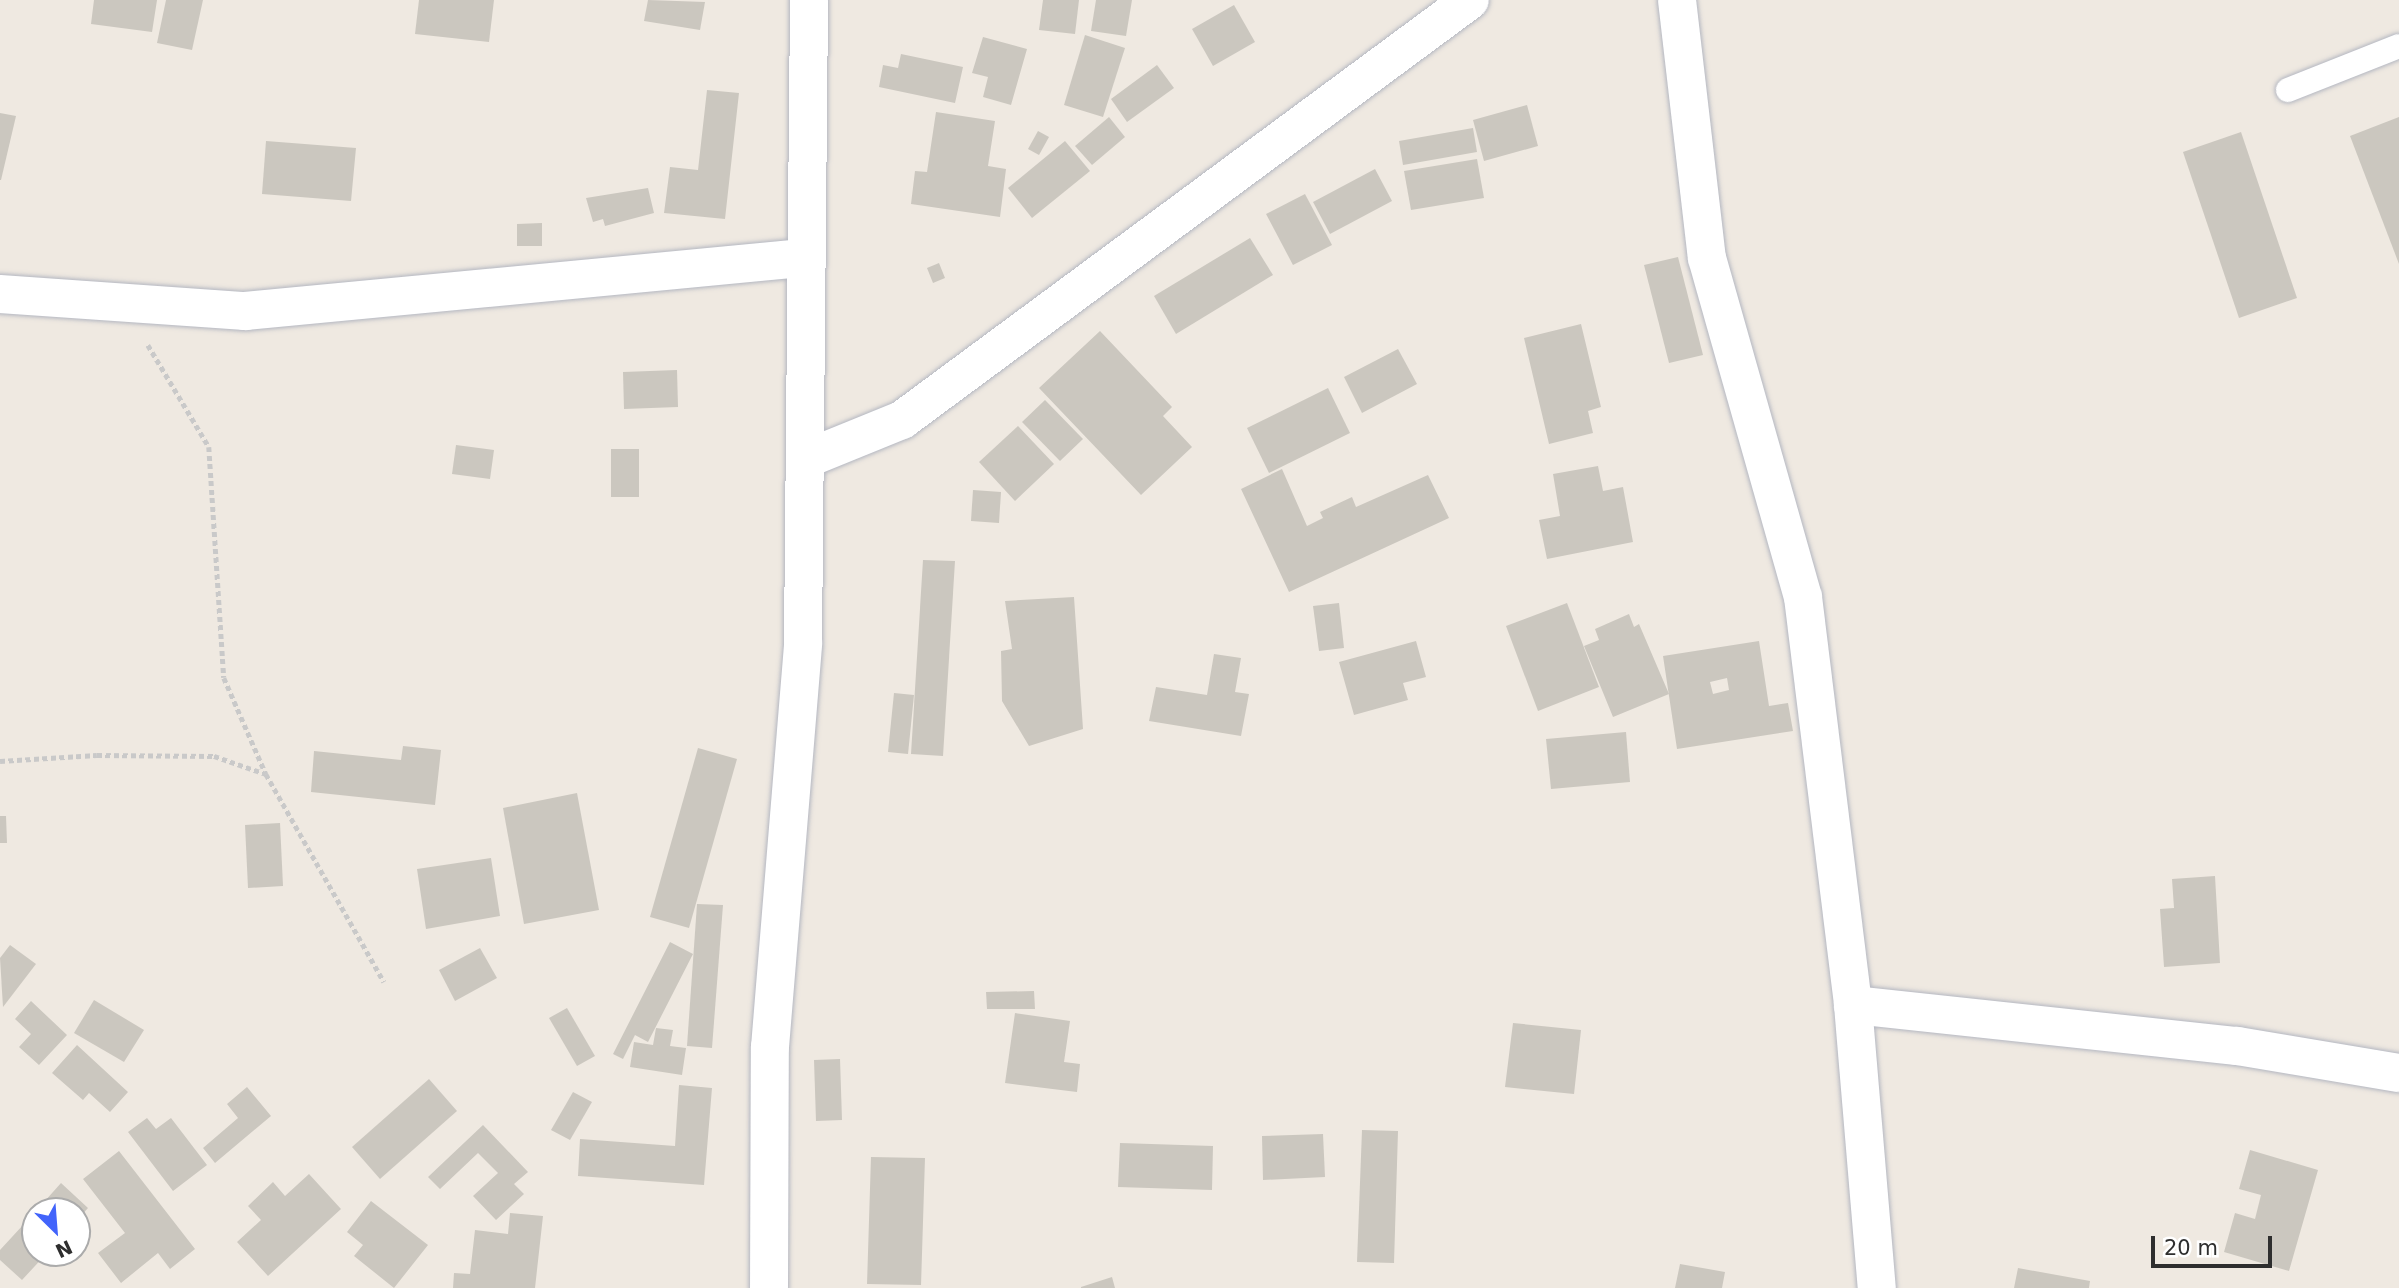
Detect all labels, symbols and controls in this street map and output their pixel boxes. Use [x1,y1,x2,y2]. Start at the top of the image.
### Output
north arrow [21,1197,91,1267]
scale bar [2154,1222,2275,1266]
text: N [52,1236,76,1263]
text: 20 m [2164,1236,2218,1260]

